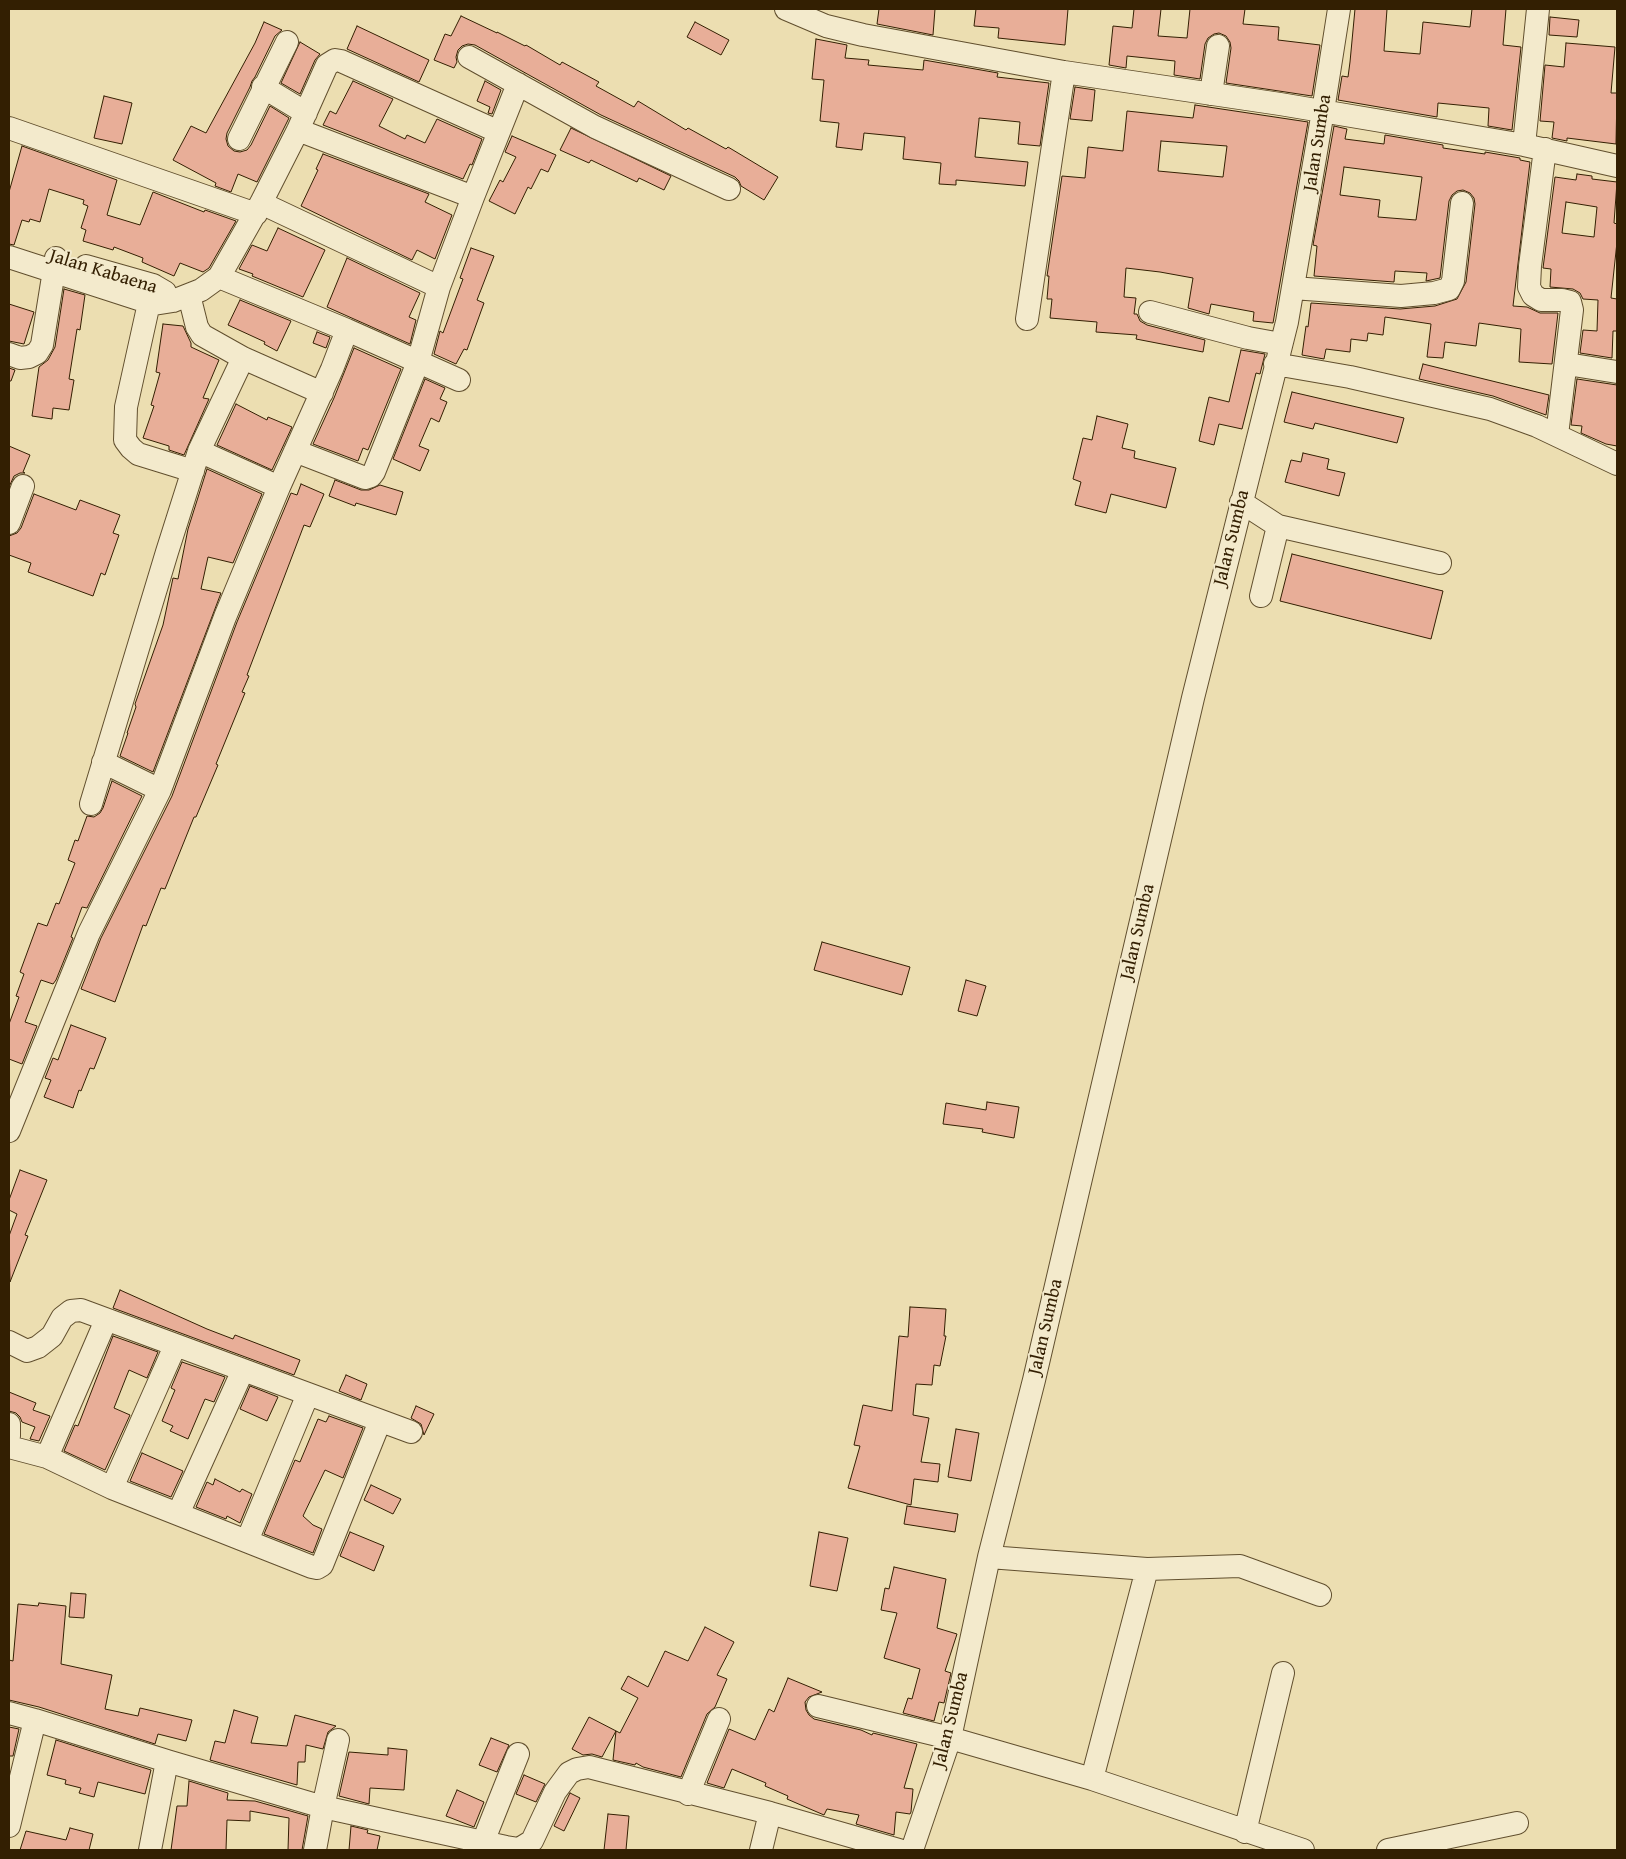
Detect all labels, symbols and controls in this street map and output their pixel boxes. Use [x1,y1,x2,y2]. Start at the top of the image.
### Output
street label: Jalan Sumba [1299,93,1337,193]
street label: Jalan Kabaena [46,245,160,299]
street label: Jalan Sumba [1209,488,1255,588]
street label: Jalan Sumba [1116,882,1160,982]
street label: Jalan Sumba [1024,1277,1068,1377]
street label: Jalan Sumba [928,1670,974,1770]

